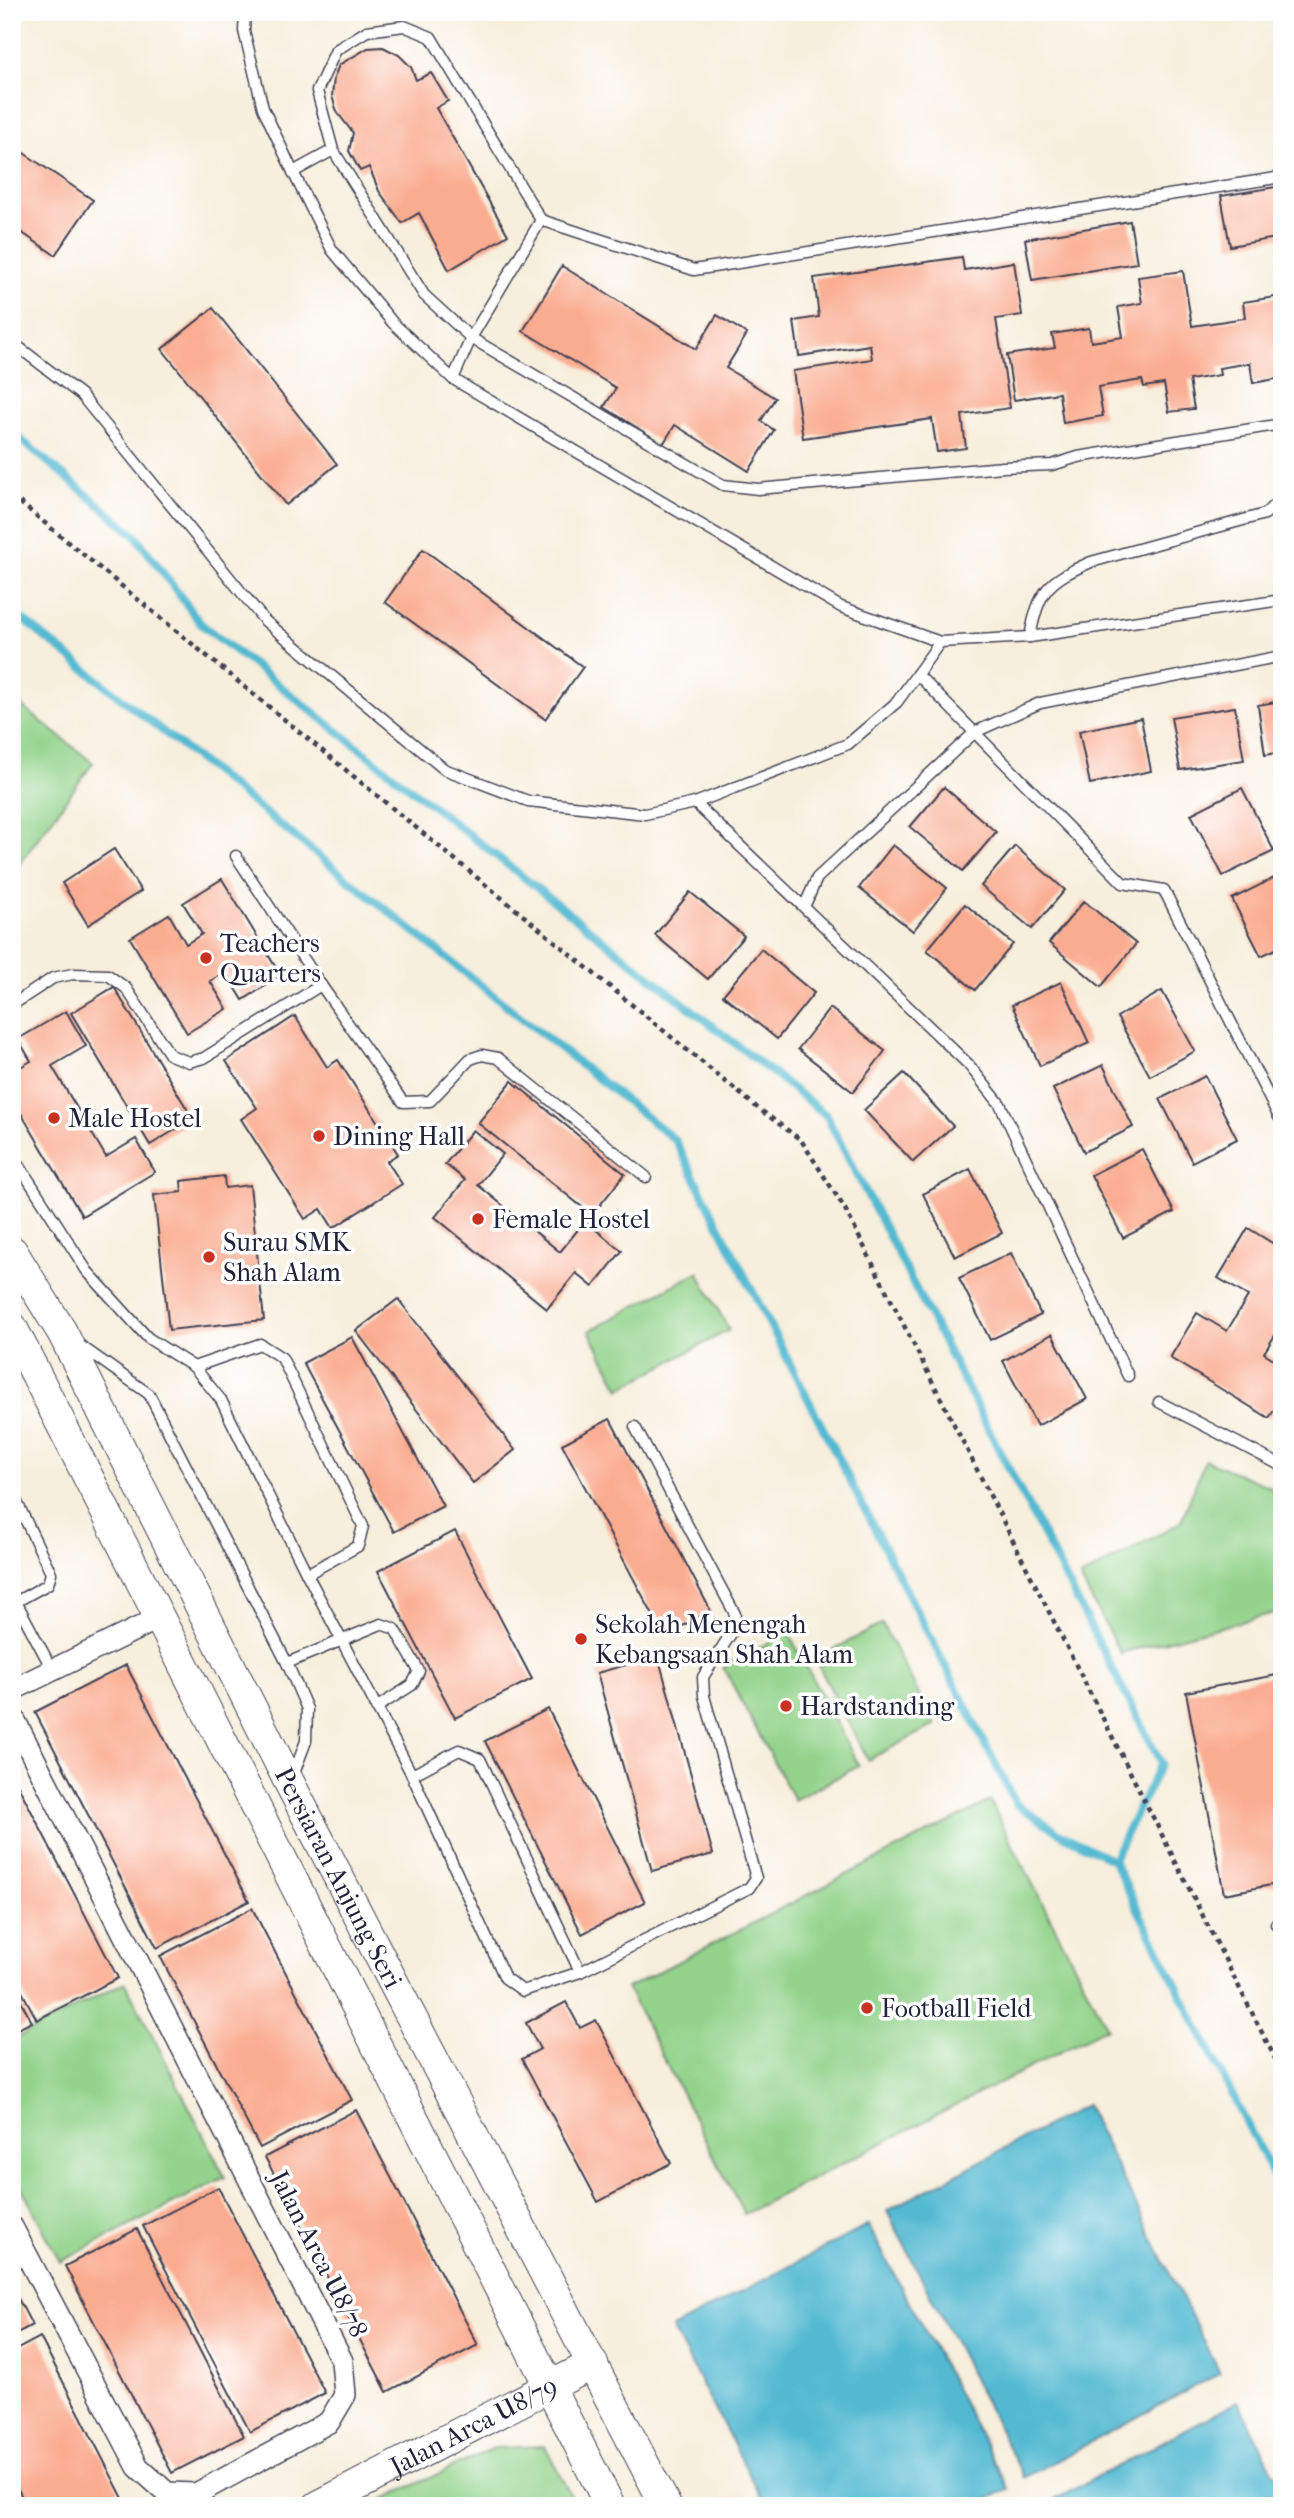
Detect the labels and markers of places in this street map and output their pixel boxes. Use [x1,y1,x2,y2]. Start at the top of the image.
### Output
place label: Teachers Quarters [220,928,321,989]
marker: Teachers Quarters [198,950,214,966]
place label: Male Hostel [68,1103,202,1134]
marker: Male Hostel [46,1110,62,1126]
place label: Dining Hall [333,1121,465,1152]
marker: Dining Hall [311,1128,327,1144]
place label: Female Hostel [492,1204,650,1235]
marker: Female Hostel [470,1211,486,1227]
place label: Surau SMK Shah Alam [223,1227,352,1288]
marker: Surau SMK Shah Alam [201,1249,217,1265]
place label: Sekolah Menengah Kebangsaan Shah Alam [595,1609,854,1670]
marker: Sekolah Menengah Kebangsaan Shah Alam [573,1631,589,1647]
place label: Hardstanding [800,1691,955,1722]
marker: Hardstanding [778,1698,794,1714]
place label: Football Field [881,1993,1032,2024]
marker: Football Field [859,2000,875,2016]

